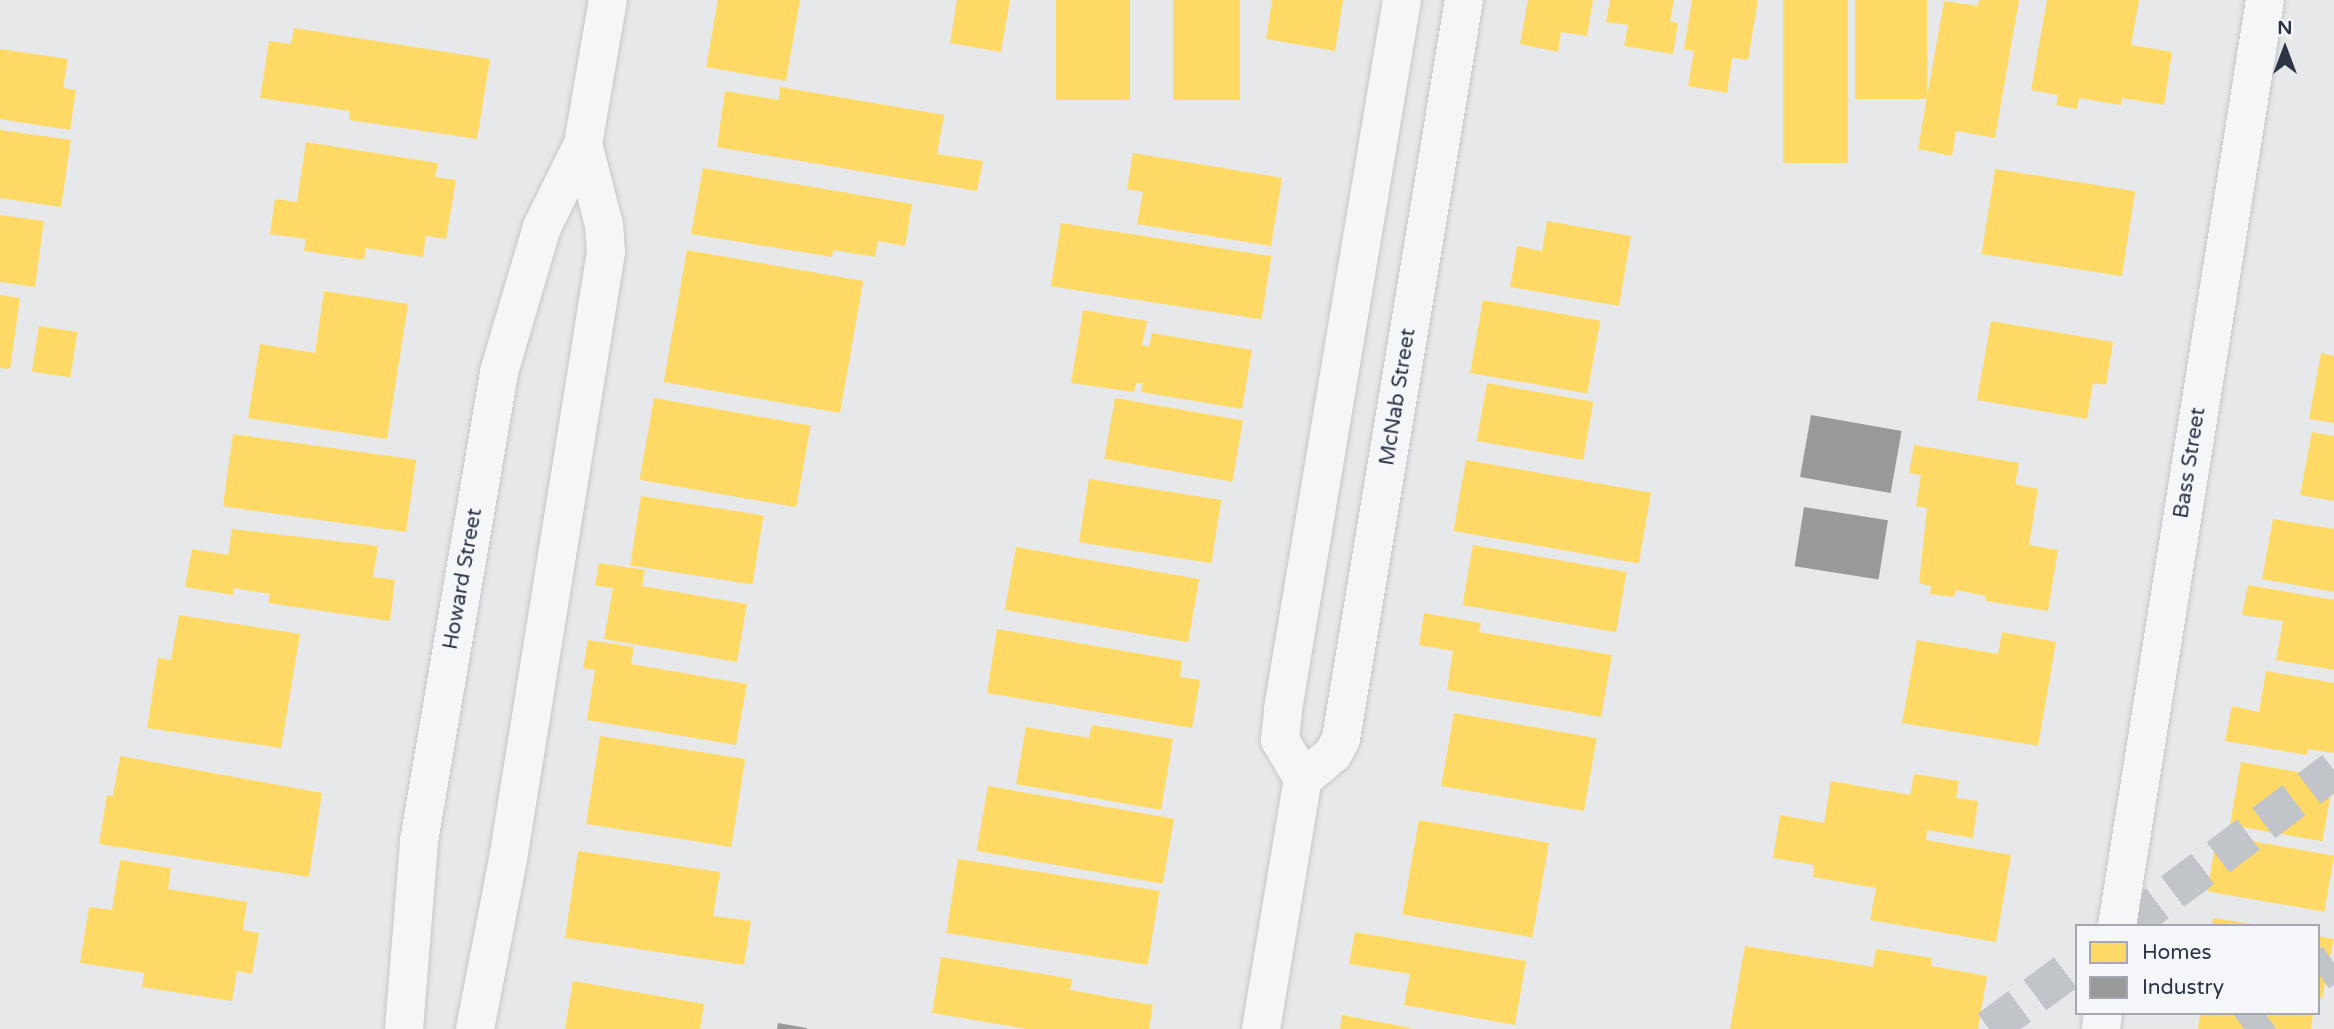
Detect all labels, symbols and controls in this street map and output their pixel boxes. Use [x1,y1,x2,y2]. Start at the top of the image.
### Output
north arrow [2250,14,2320,84]
text: N [2277,17,2293,39]
street label: McNab Street [1375,327,1421,467]
street label: Bass Street [2169,406,2211,520]
street label: Howard Street [438,506,488,652]
legend [2075,924,2320,1015]
text: Homes [2142,940,2212,965]
text: Industry [2142,975,2224,1000]

